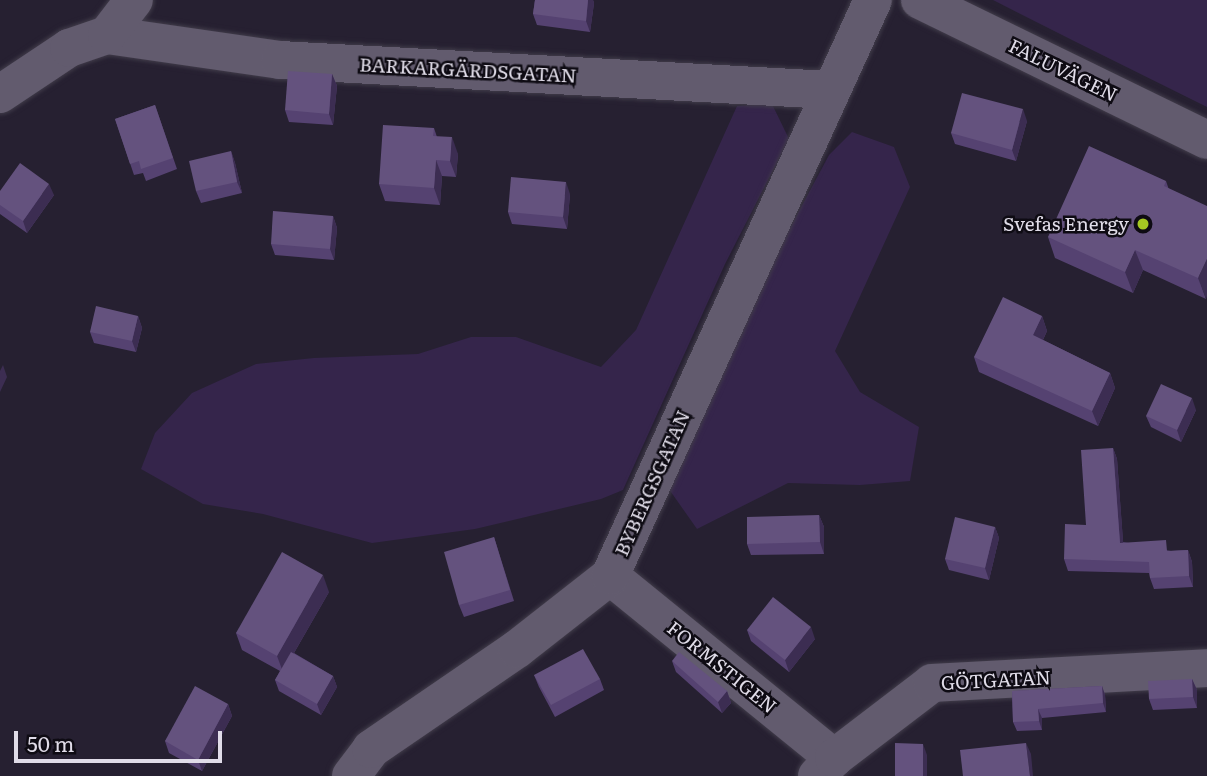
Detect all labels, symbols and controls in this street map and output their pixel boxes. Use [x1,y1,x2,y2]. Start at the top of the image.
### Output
street label: FALUVÄGEN [1005,34,1121,106]
street label: BARKARGÄRDSGATAN [359,53,577,87]
place label: Svefas Energy [1003,213,1129,235]
marker: Svefas Energy [1135,216,1151,232]
street label: BYBERGSGATAN [610,407,694,559]
street label: FORMSTIGEN [663,616,781,718]
street label: GÖTGATAN [940,666,1052,694]
scale bar [18,716,226,760]
text: 50 m [27,727,74,758]

